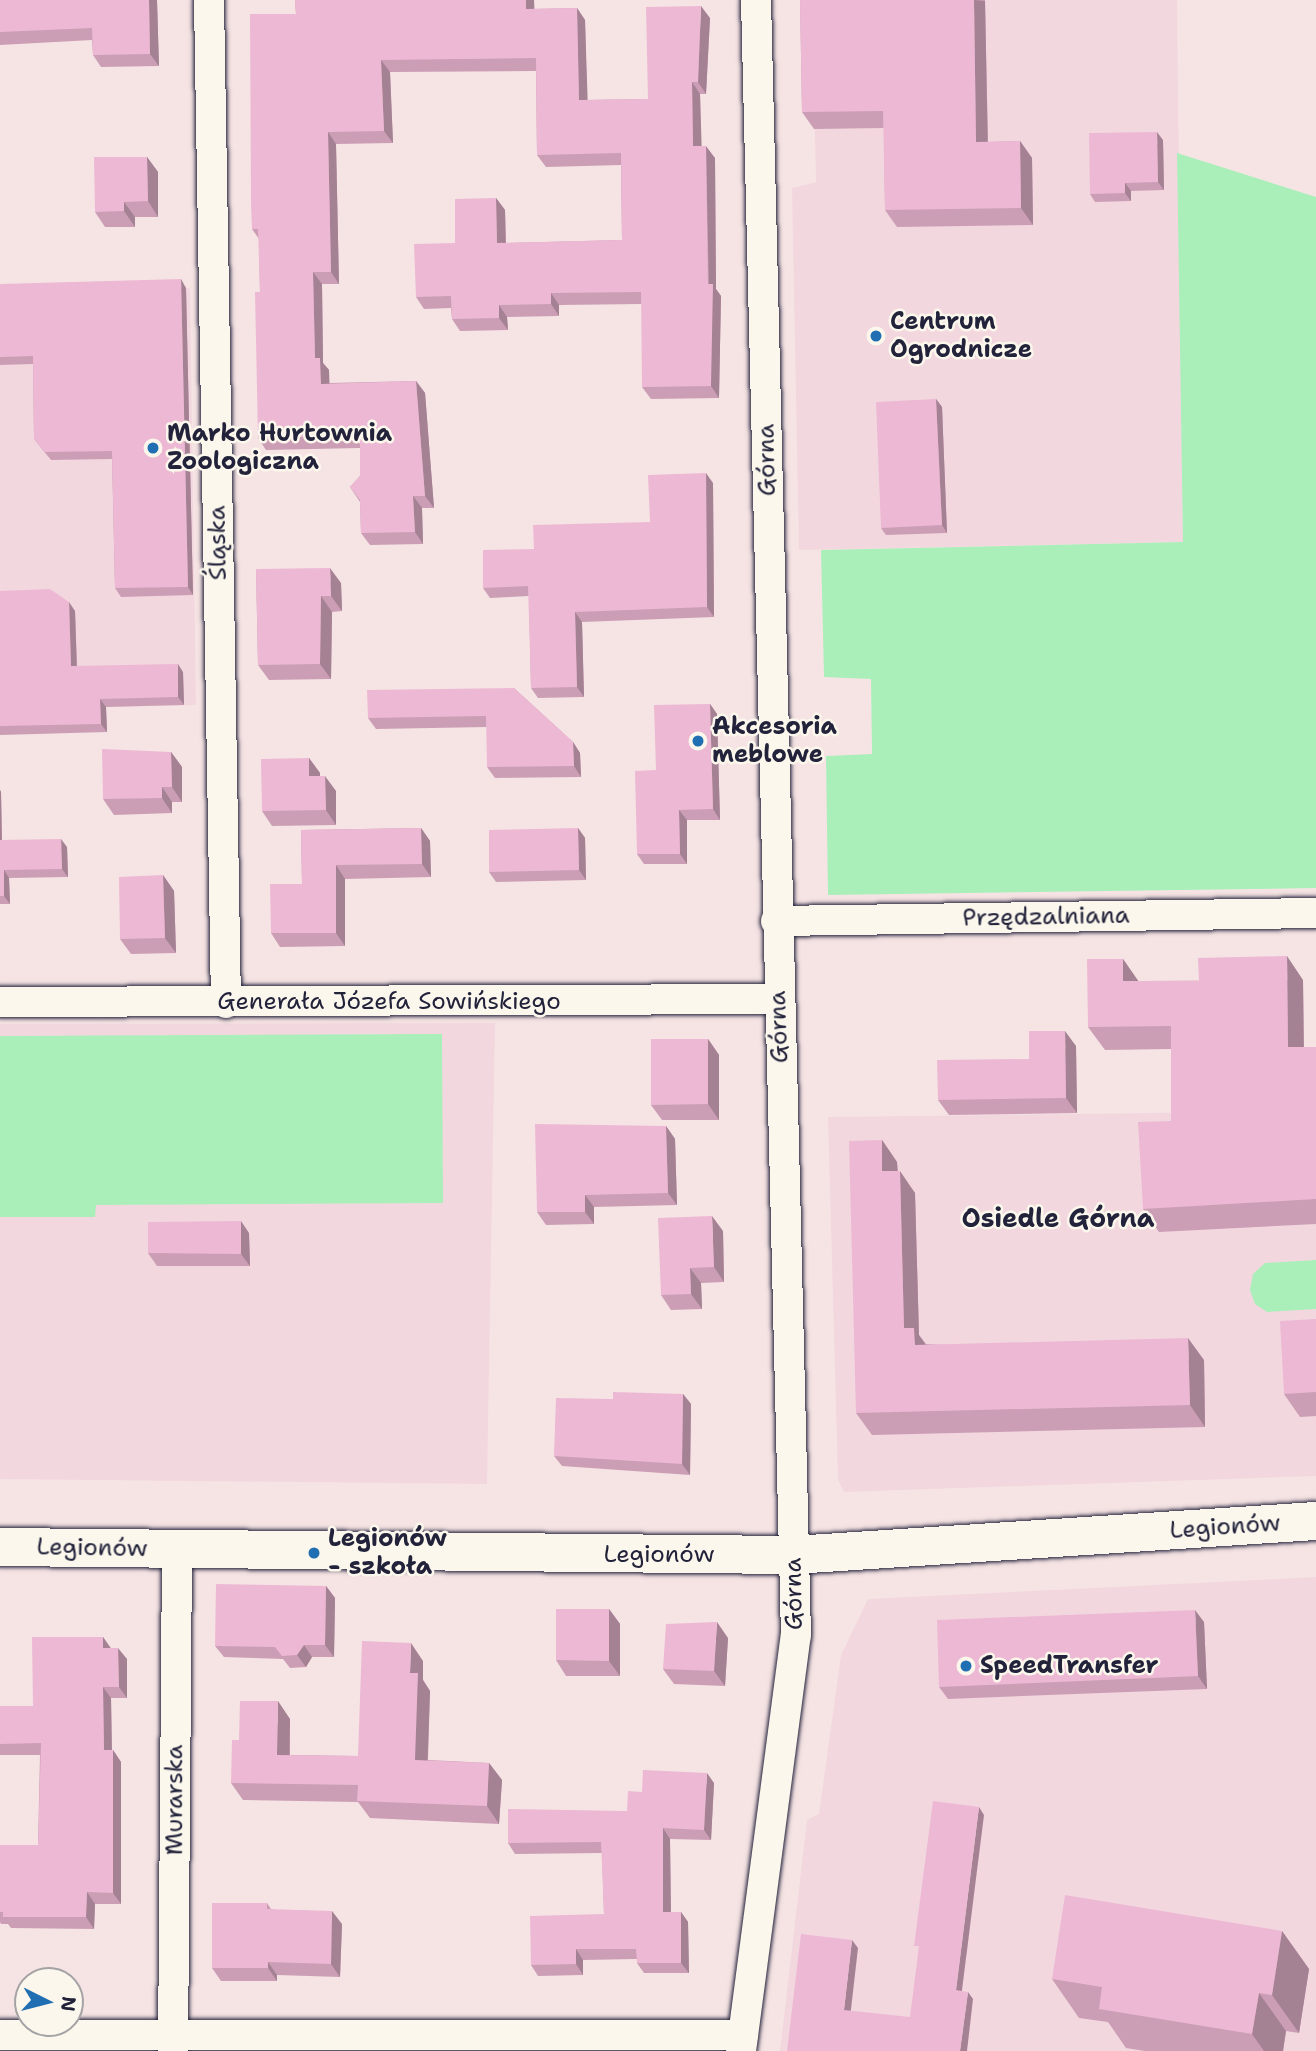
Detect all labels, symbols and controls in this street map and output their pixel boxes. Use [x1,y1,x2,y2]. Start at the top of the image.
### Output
place label: Centrum Ogrodnicze [890,308,1032,364]
marker: Centrum Ogrodnicze [868,328,884,344]
place label: Marko Hurtownia Zoologiczna [167,420,392,476]
street label: Górna [752,424,782,496]
marker: Marko Hurtownia Zoologiczna [145,440,161,456]
street label: Śląska [203,505,233,581]
place label: Akcesoria meblowe [712,713,837,769]
marker: Akcesoria meblowe [690,733,706,749]
street label: Przędzalniana [962,901,1130,933]
street label: Generała Józefa Sowińskiego [217,988,561,1016]
street label: Górna [763,990,795,1064]
district label: Osiedle Górna [961,1202,1155,1234]
street label: Legionów [1169,1509,1281,1545]
place label: Legionów - szkoła [328,1525,447,1581]
street label: Legionów [36,1533,148,1563]
street label: Legionów [603,1541,715,1569]
marker: Legionów - szkoła [306,1545,322,1561]
street label: Górna [779,1558,809,1630]
place label: SpeedTransfer [980,1652,1158,1680]
marker: SpeedTransfer [958,1658,974,1674]
street label: Murarska [161,1745,189,1855]
north arrow [14,1967,84,2037]
text: N [55,1995,82,2013]

